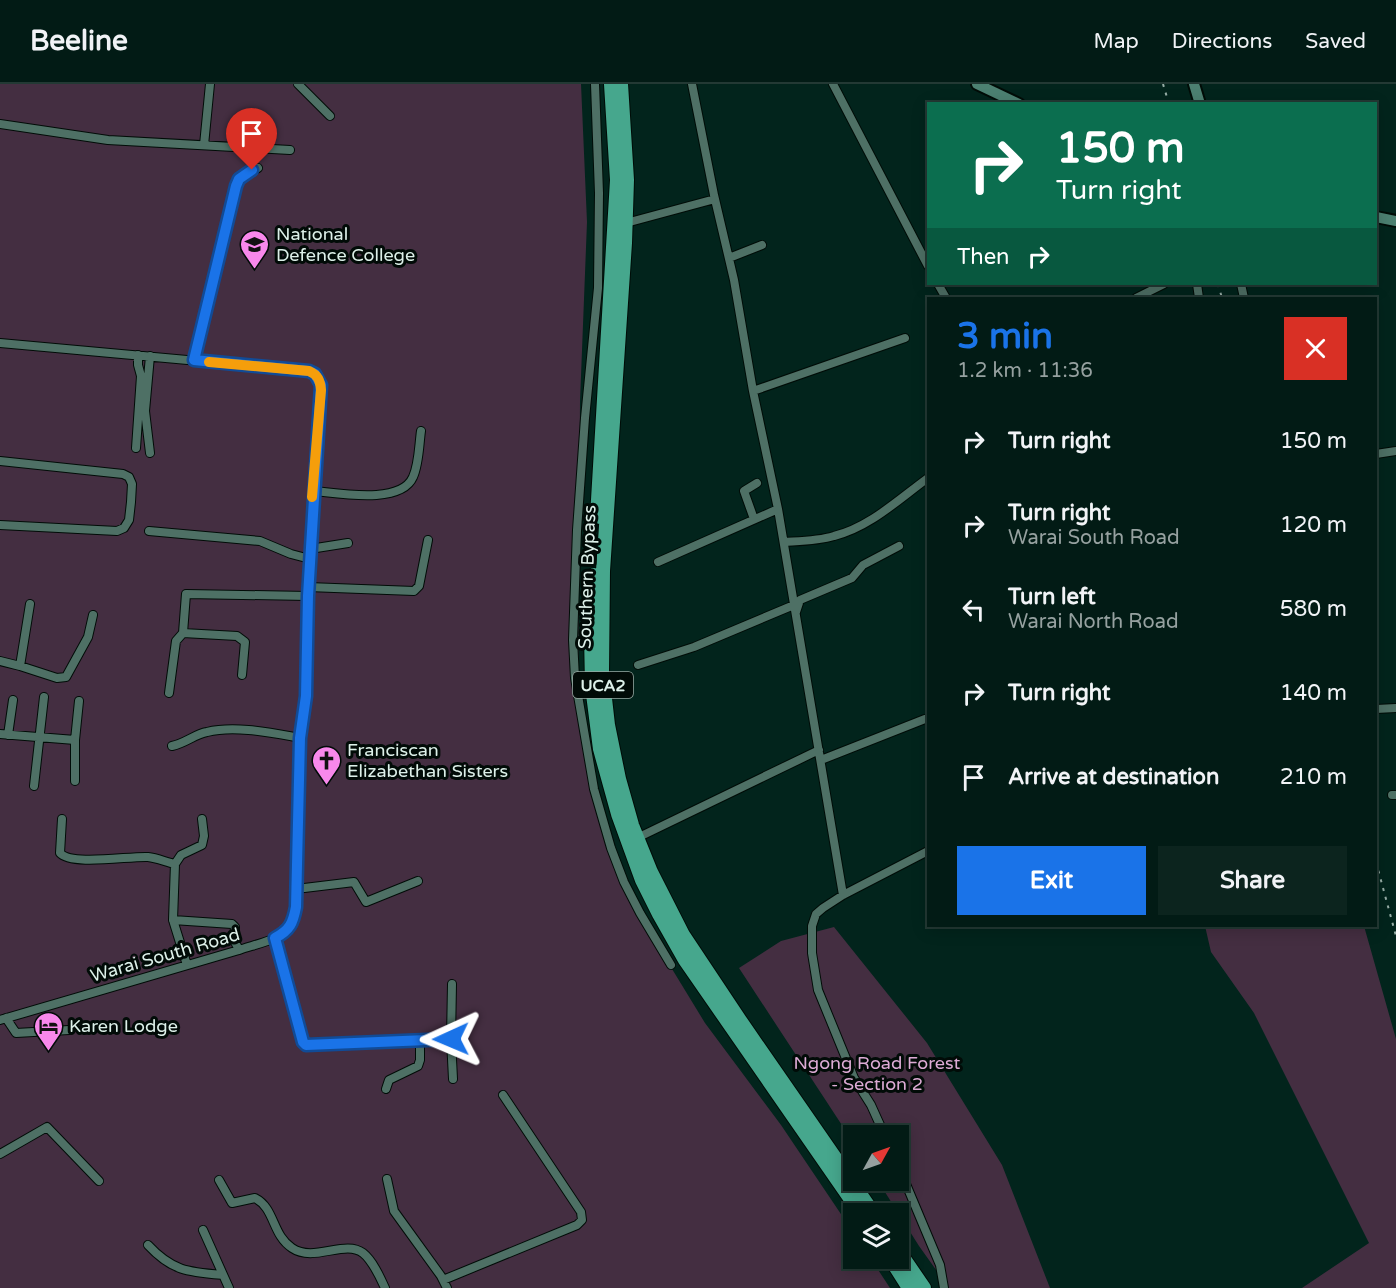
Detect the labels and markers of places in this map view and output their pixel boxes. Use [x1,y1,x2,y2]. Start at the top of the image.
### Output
pin [226,108,277,170]
place label: National Defence College [276,223,415,266]
school or university icon: National Defence College [239,228,271,270]
place label: Franciscan Elizabethan Sisters [347,739,508,782]
church icon: Franciscan Elizabethan Sisters [310,744,342,786]
hotel icon: Karen Lodge [32,1010,64,1052]
place label: Karen Lodge [69,1015,178,1037]

